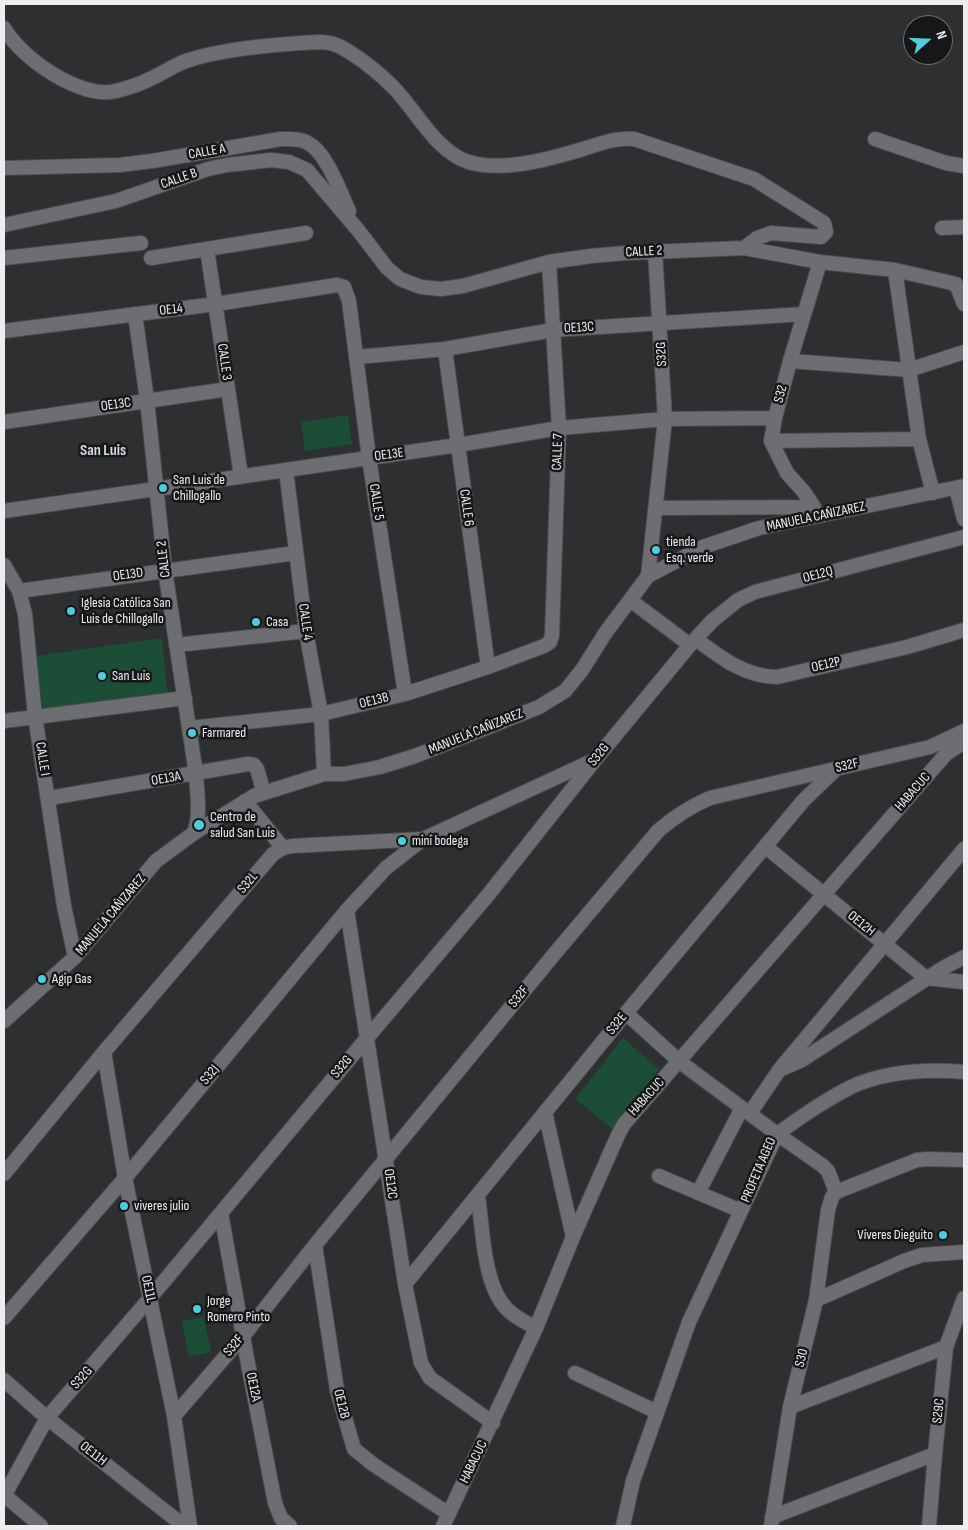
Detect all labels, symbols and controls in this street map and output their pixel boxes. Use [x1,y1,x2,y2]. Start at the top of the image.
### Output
north arrow [903,15,953,65]
text: N [932,29,951,41]
street label: CALLE A [187,141,227,163]
street label: CALLE B [159,165,199,193]
street label: CALLE 2 [625,243,663,261]
street label: OE14 [158,300,184,320]
street label: OE13C [563,319,595,337]
street label: S32G [653,341,671,367]
street label: CALLE 3 [213,343,235,381]
street label: S32 [771,383,791,405]
street label: OE13C [100,395,132,415]
street label: CALLE 7 [549,433,567,471]
district label: San Luis [80,441,126,461]
street label: OE13E [373,445,405,465]
place label: San Luis de Chillogallo [173,472,225,504]
marker: San Luis de Chillogallo [157,482,169,494]
street label: CALLE 5 [365,483,387,521]
street label: CALLE 6 [455,488,477,528]
street label: MANUELA CAÑIZAREZ [765,498,867,536]
place label: tienda Esq. verde [666,534,714,566]
street label: CALLE 2 [153,540,175,578]
marker: tienda Esq. verde [650,544,662,556]
street label: OE12Q [801,563,835,587]
street label: OE13D [112,565,144,585]
place label: Iglesia Católica San Luis de Chillogallo [81,595,171,628]
street label: CALLE 4 [294,603,316,641]
marker: Iglesia Católica San Luis de Chillogallo [65,605,77,617]
place label: Casa [266,614,288,630]
marker: Casa [250,616,262,628]
street label: OE12P [810,654,842,676]
place label: San Luis [112,668,150,684]
marker: San Luis [96,670,108,682]
street label: OE13B [358,689,390,713]
street label: MANUELA CAÑIZAREZ [426,705,526,759]
place label: Farmared [202,725,246,741]
marker: Farmared [186,727,198,739]
street label: S32G [585,740,613,770]
street label: CALLE I [31,741,53,777]
street label: S32F [834,755,860,777]
street label: OE13A [150,768,182,790]
street label: HABACUC [892,769,934,815]
place label: Centro de salud San Luis [210,809,275,842]
marker: Centro de salud San Luis [192,818,206,832]
place label: mini bodega [412,833,468,849]
marker: mini bodega [396,835,408,847]
street label: S32L [234,869,262,897]
street label: MANUELA CAÑIZAREZ [72,871,150,959]
street label: OE12H [844,908,878,940]
place label: Agip Gas [52,971,92,987]
marker: Agip Gas [36,973,48,985]
street label: S32F [505,983,533,1011]
street label: S32E [603,1010,631,1038]
street label: S32G [328,1052,356,1082]
street label: S32J [197,1062,223,1088]
street label: HABACUC [625,1074,669,1120]
street label: PROFETA AGEO [738,1135,780,1205]
street label: OE12C [380,1168,400,1200]
place label: viveres julio [134,1198,189,1214]
marker: viveres julio [118,1200,130,1212]
place label: Víveres Dieguito [857,1227,933,1243]
marker: Víveres Dieguito [937,1229,949,1241]
street label: OE11L [137,1274,159,1304]
place label: Jorge Romero Pinto [207,1293,270,1325]
marker: Jorge Romero Pinto [191,1303,203,1315]
street label: S32F [220,1332,248,1360]
street label: S30 [792,1347,812,1369]
street label: S32G [68,1363,96,1393]
street label: OE12A [242,1371,264,1403]
street label: OE12B [329,1388,353,1420]
street label: S29C [929,1398,949,1424]
street label: OE11H [76,1438,110,1470]
street label: HABACUC [456,1438,492,1486]

